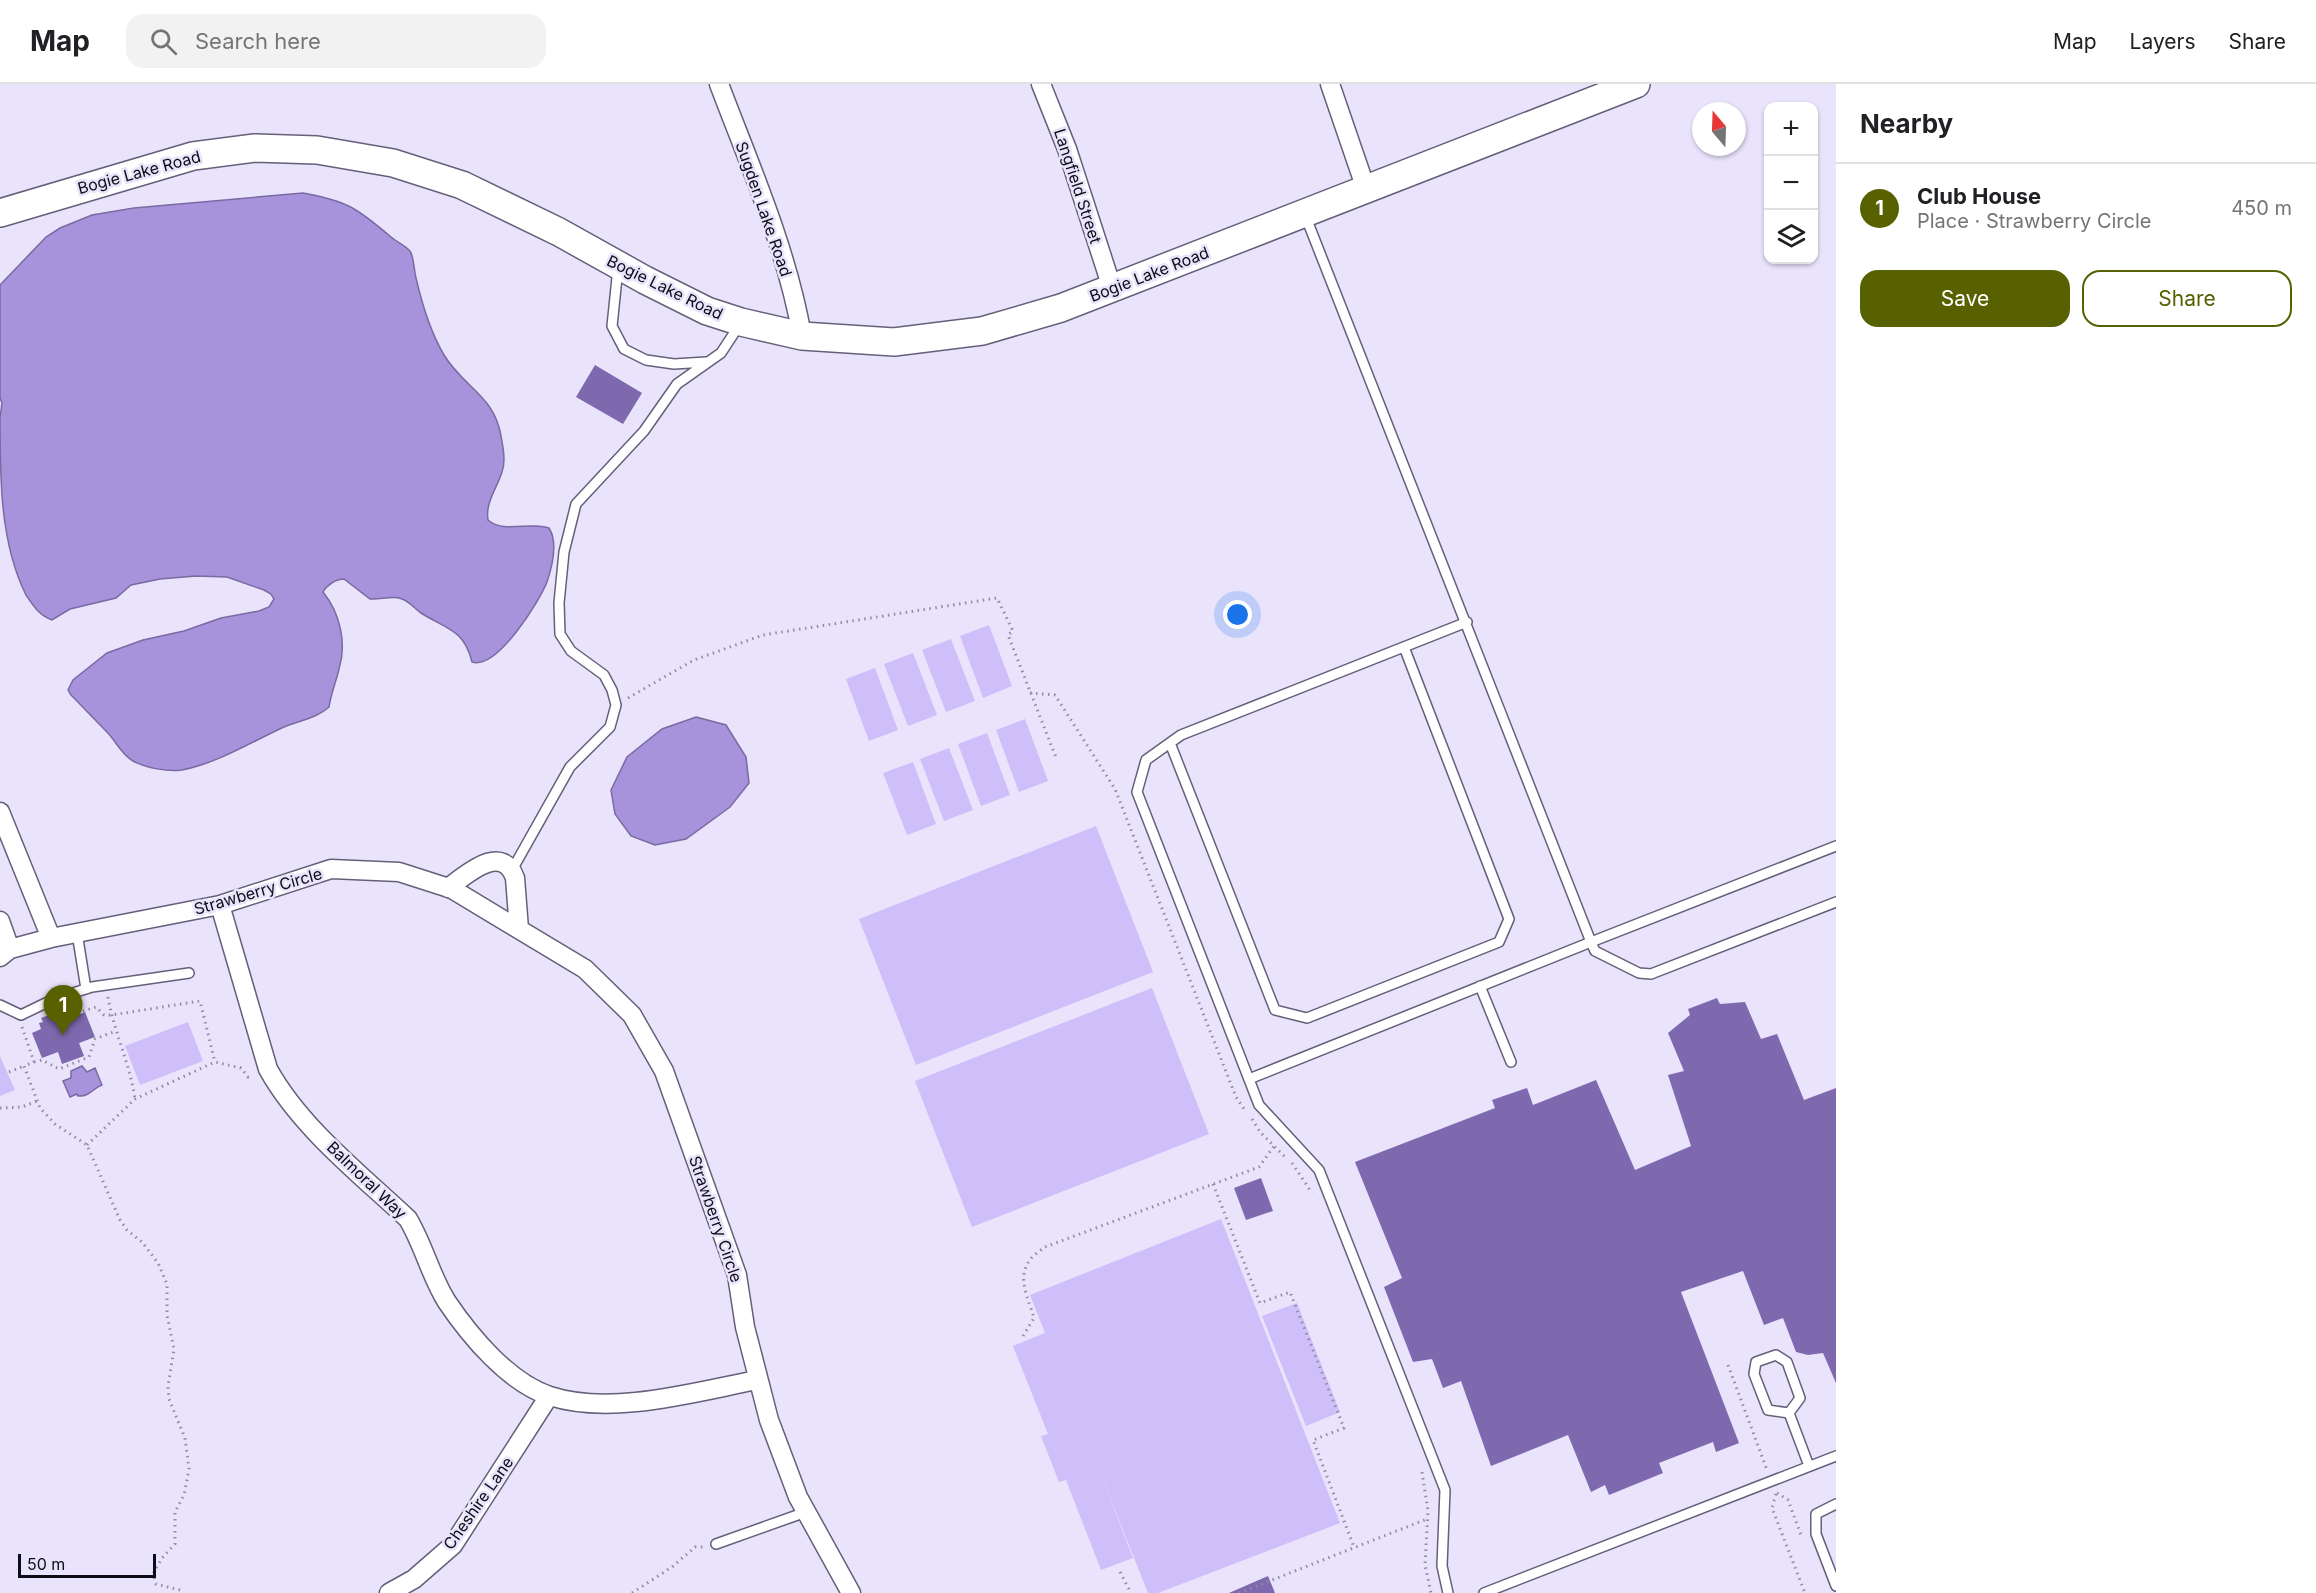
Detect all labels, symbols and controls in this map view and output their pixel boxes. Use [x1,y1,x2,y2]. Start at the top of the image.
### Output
search box [126,14,546,68]
text: Map [30,24,90,58]
icon: search [147,25,180,58]
text: Search here [195,28,321,54]
text: Map [2053,29,2097,54]
text: Layers [2130,29,2196,54]
text: Share [2229,29,2286,54]
north arrow [1692,102,1746,156]
map controls [1764,102,1818,264]
button: + [1764,102,1818,156]
text: Nearby [1860,108,1953,139]
street label: Langfield Street [1050,126,1106,246]
street label: Sugden Lake Road [732,139,796,279]
street label: Bogie Lake Road [75,146,203,198]
button: − [1764,156,1818,210]
text: Club House [1917,183,2041,209]
text: 1 [1875,196,1884,220]
text: 450 m [2231,196,2292,220]
text: Place · Strawberry Circle [1917,209,2151,233]
button: layers [1764,210,1818,264]
street label: Bogie Lake Road [1086,242,1212,306]
street label: Bogie Lake Road [604,250,726,324]
button: Save [1860,270,2070,327]
button: Share [2082,270,2292,327]
your location [1223,600,1252,629]
street label: Strawberry Circle [192,863,324,919]
pin: 1 [44,986,82,1035]
street label: Balmoral Way [323,1137,411,1223]
street label: Strawberry Circle [685,1153,747,1285]
street label: Cheshire Lane [439,1453,517,1553]
scale bar [18,1551,156,1578]
text: 50 m [27,1554,65,1574]

